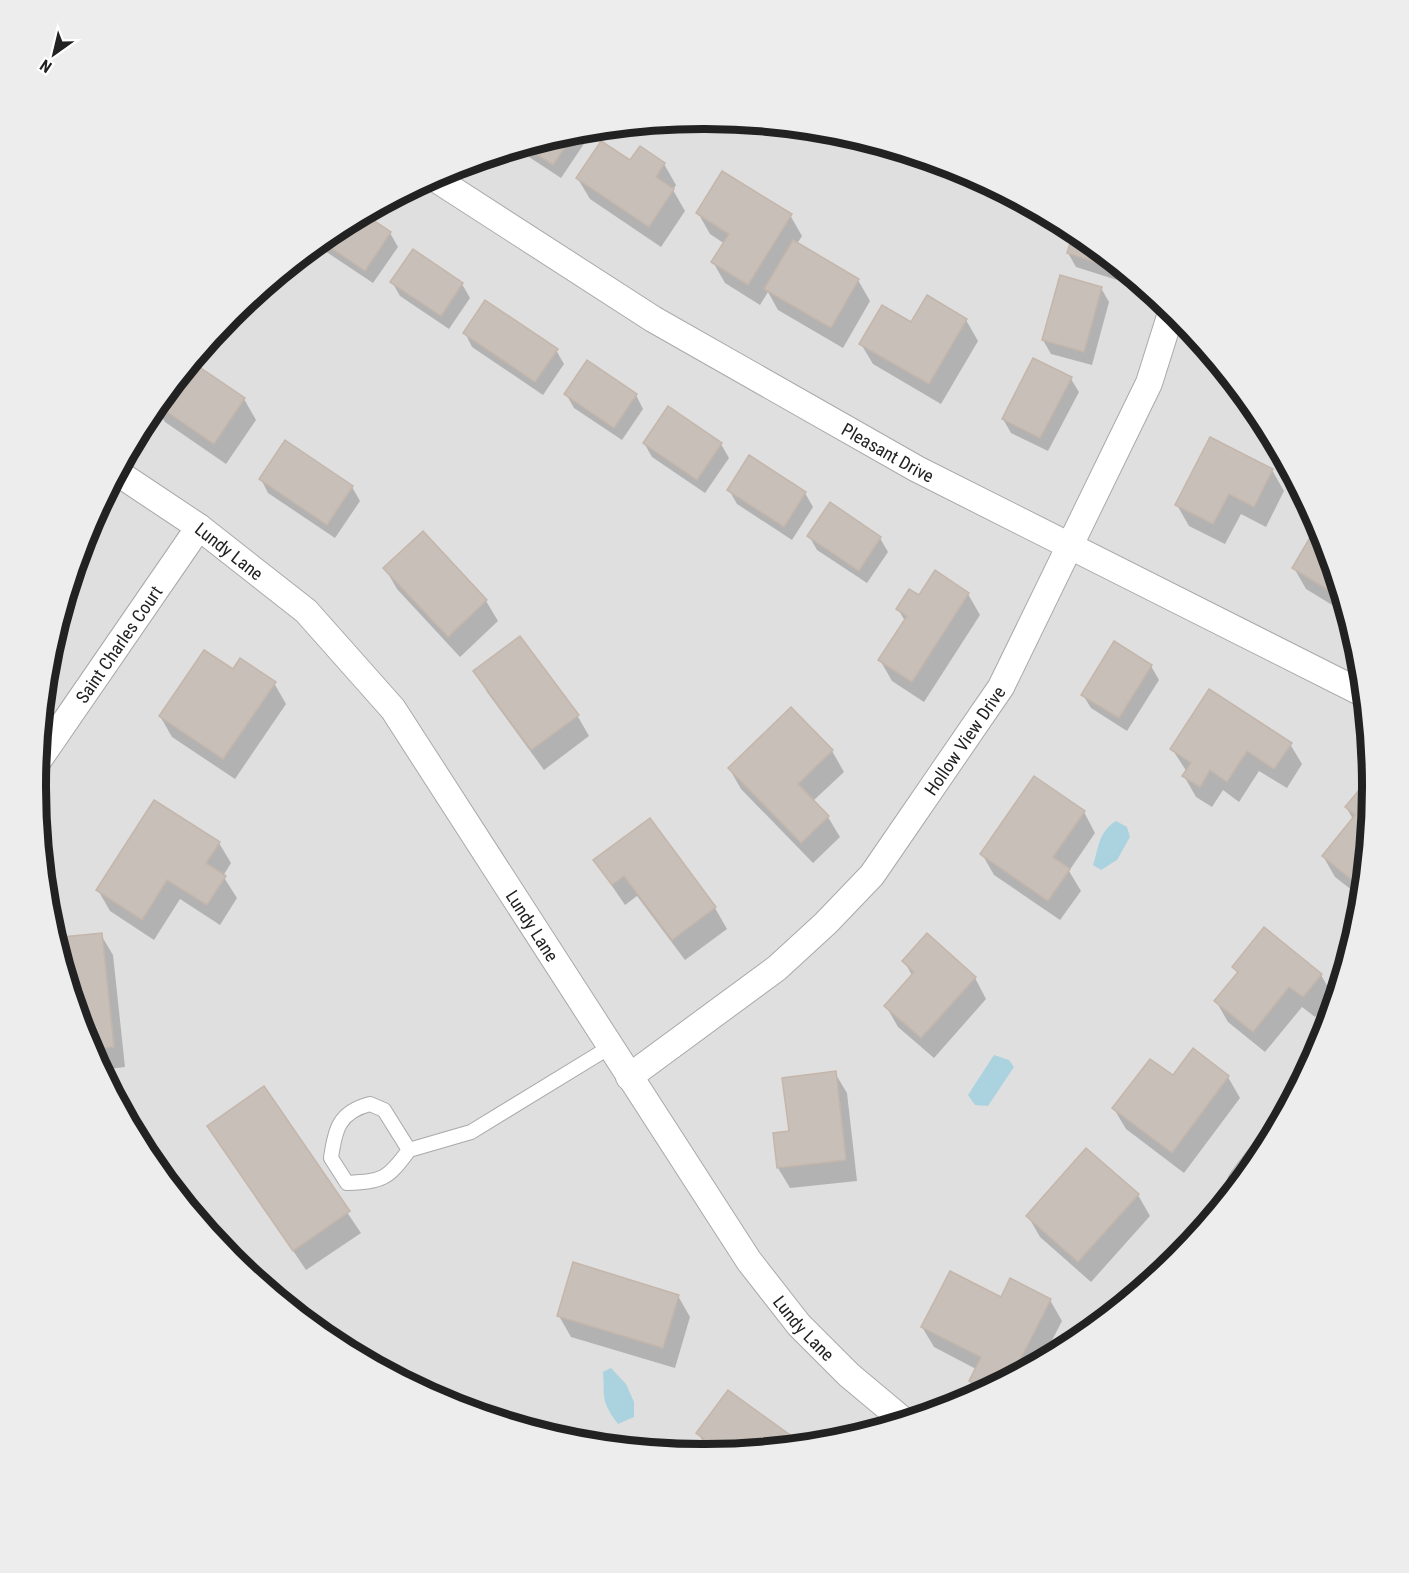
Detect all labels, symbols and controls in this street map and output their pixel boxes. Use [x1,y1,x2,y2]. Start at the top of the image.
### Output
north arrow [24,24,84,84]
text: N [37,55,55,77]
street label: Pleasant Drive [838,418,937,486]
street label: Lundy Lane [191,518,268,584]
street label: Saint Charles Court [71,581,166,707]
street label: Hollow View Drive [920,682,1009,799]
street label: Lundy Lane [502,886,563,965]
street label: Lundy Lane [769,1291,839,1365]

